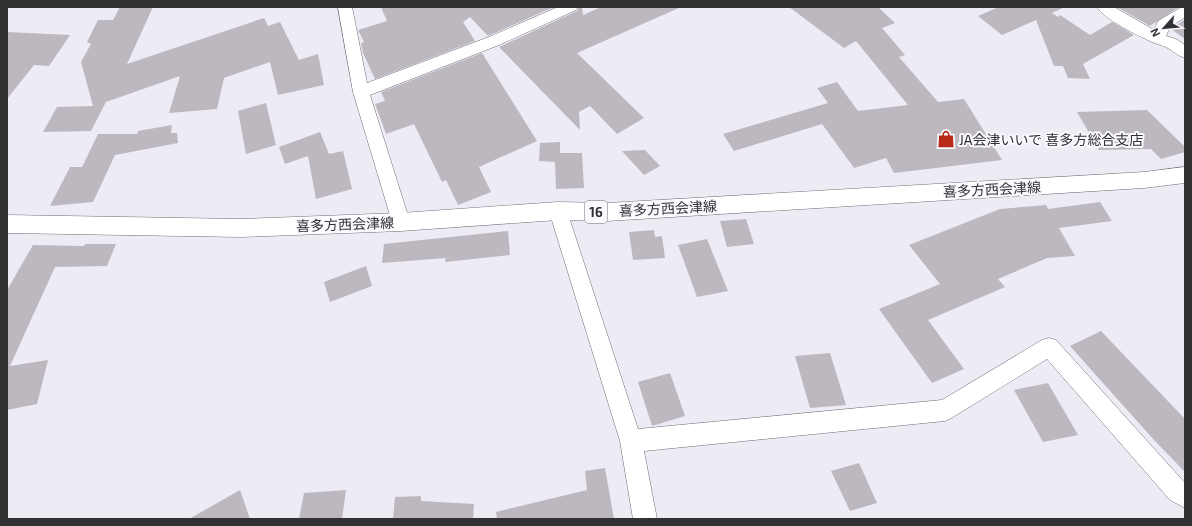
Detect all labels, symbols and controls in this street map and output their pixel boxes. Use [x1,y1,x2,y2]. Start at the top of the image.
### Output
north arrow [1144,8,1184,48]
text: N [1147,26,1162,39]
shop icon: JA会津いいで 喜多方総合支店 [936,129,956,149]
place label: JA会津いいで 喜多方総合支店 [959,131,1143,148]
street label: 喜多方西会津線 [943,178,1041,200]
street label: 喜多方西会津線 [619,197,717,219]
road number: 16 [585,201,607,223]
street label: 喜多方西会津線 [296,214,394,234]

